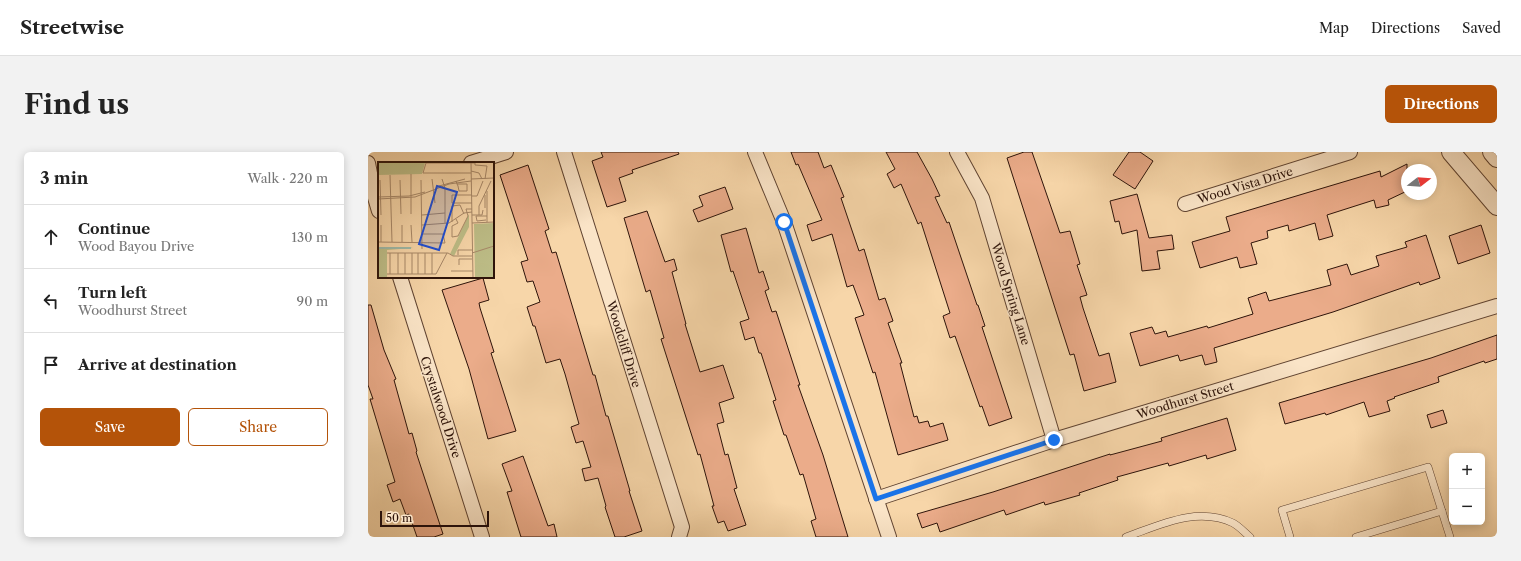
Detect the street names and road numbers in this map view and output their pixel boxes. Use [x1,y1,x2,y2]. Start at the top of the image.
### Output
street label: Wood Vista Drive [1194,163,1295,207]
street label: Wood Spring Lane [988,240,1034,347]
street label: Woodcliff Drive [603,298,644,390]
street label: Crystalwood Drive [417,354,465,460]
street label: Woodhurst Street [1134,378,1236,422]

